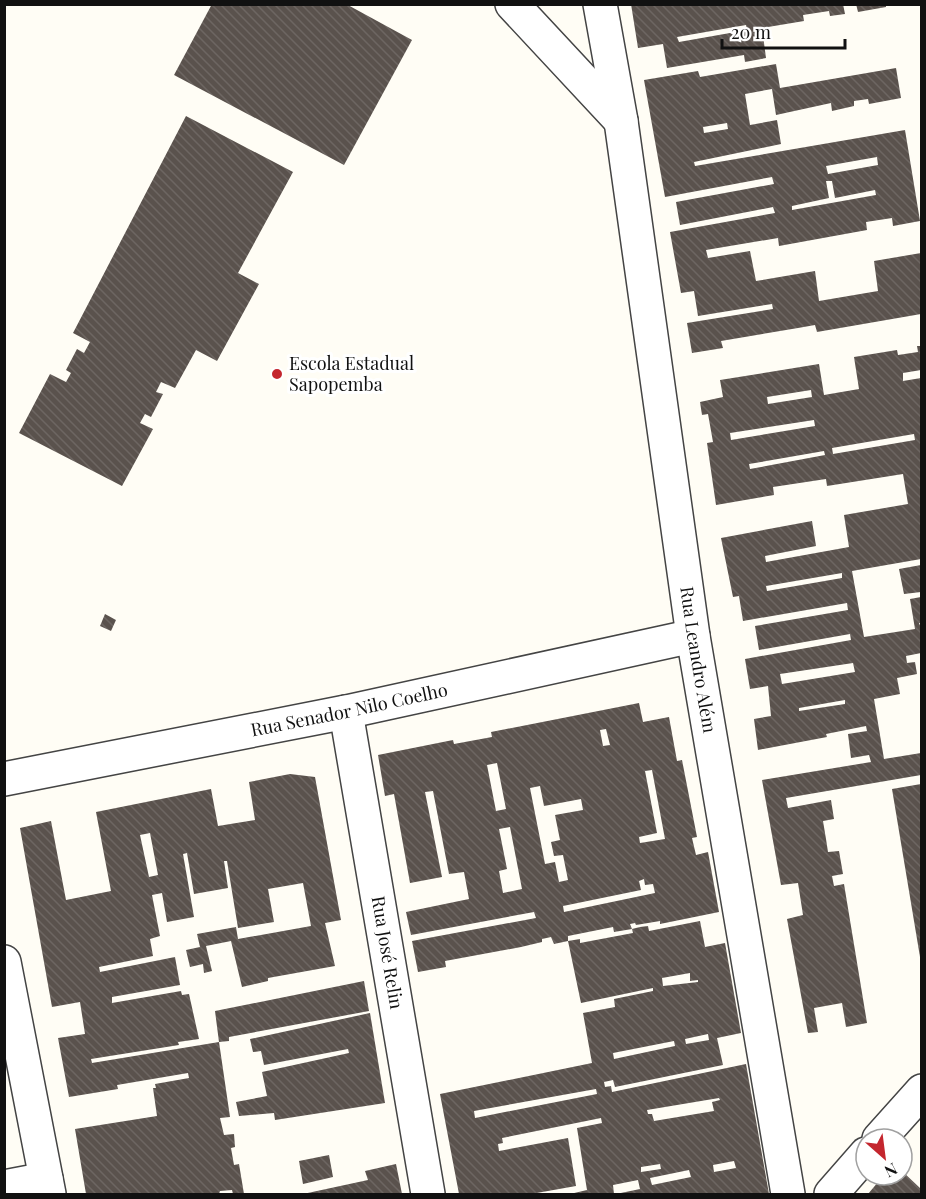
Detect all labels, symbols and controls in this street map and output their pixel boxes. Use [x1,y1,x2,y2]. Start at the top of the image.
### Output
scale bar [722,12,845,50]
text: 20 m [731,20,771,44]
place label: Escola Estadual Sapopemba [289,351,414,396]
marker: Escola Estadual Sapopemba [270,367,284,381]
street label: Rua Leandro Além [675,585,722,735]
street label: Rua Senador Nilo Coelho [249,677,450,741]
street label: Rua José Relin [366,894,409,1011]
north arrow [854,1127,914,1187]
text: N [881,1159,901,1183]

